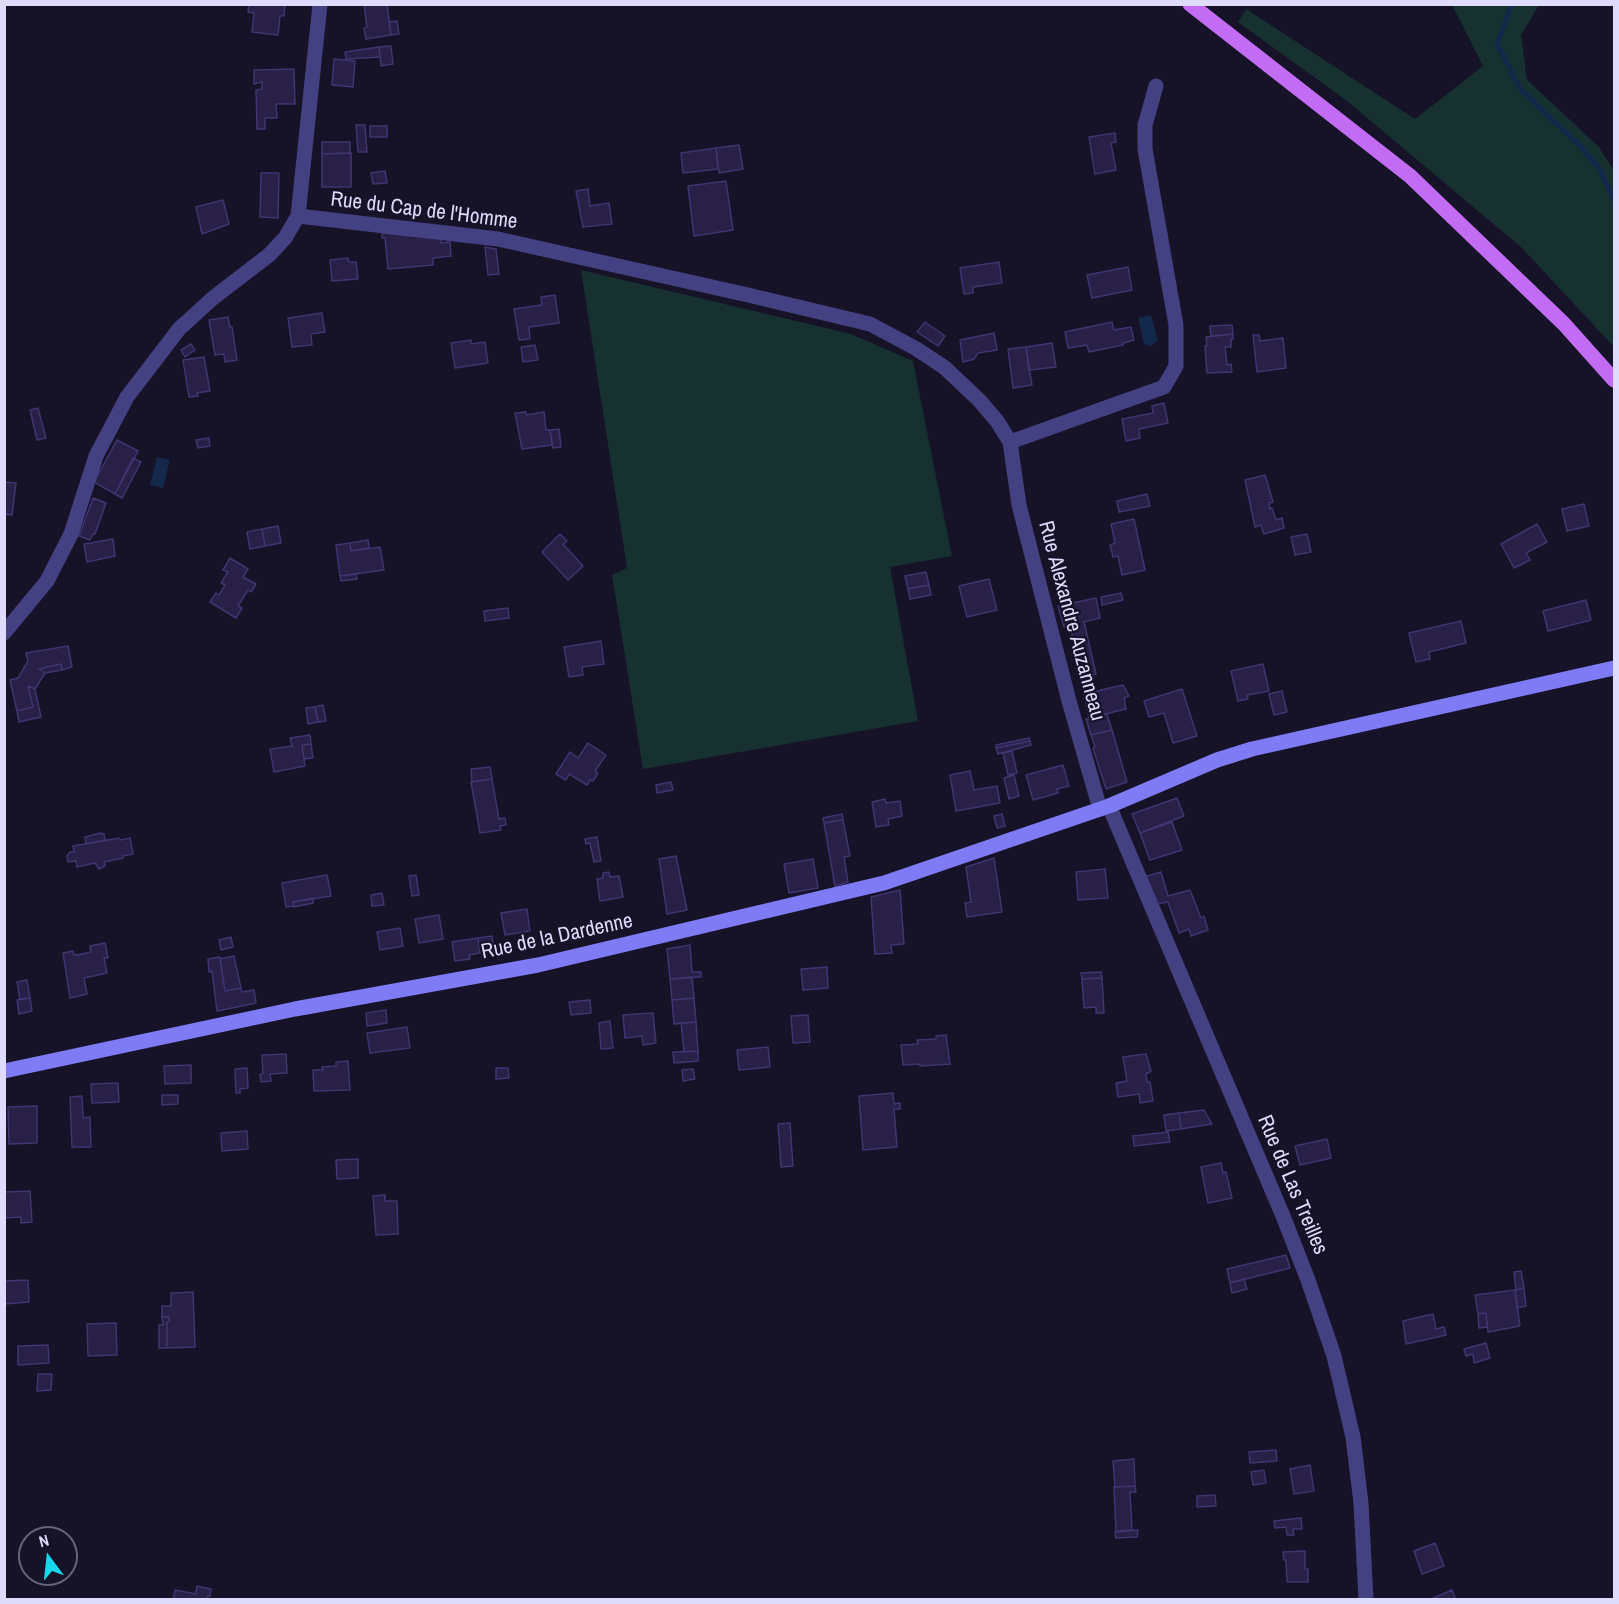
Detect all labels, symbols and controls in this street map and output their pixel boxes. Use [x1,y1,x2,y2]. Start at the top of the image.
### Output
street label: Rue du Cap de l'Homme [329,187,519,235]
street label: Rue Alexandre Auzanneau [1032,518,1110,724]
street label: Rue de la Dardenne [479,909,635,965]
street label: Rue de Las Treilles [1251,1112,1333,1258]
north arrow [18,1526,78,1586]
text: N [36,1529,51,1552]

